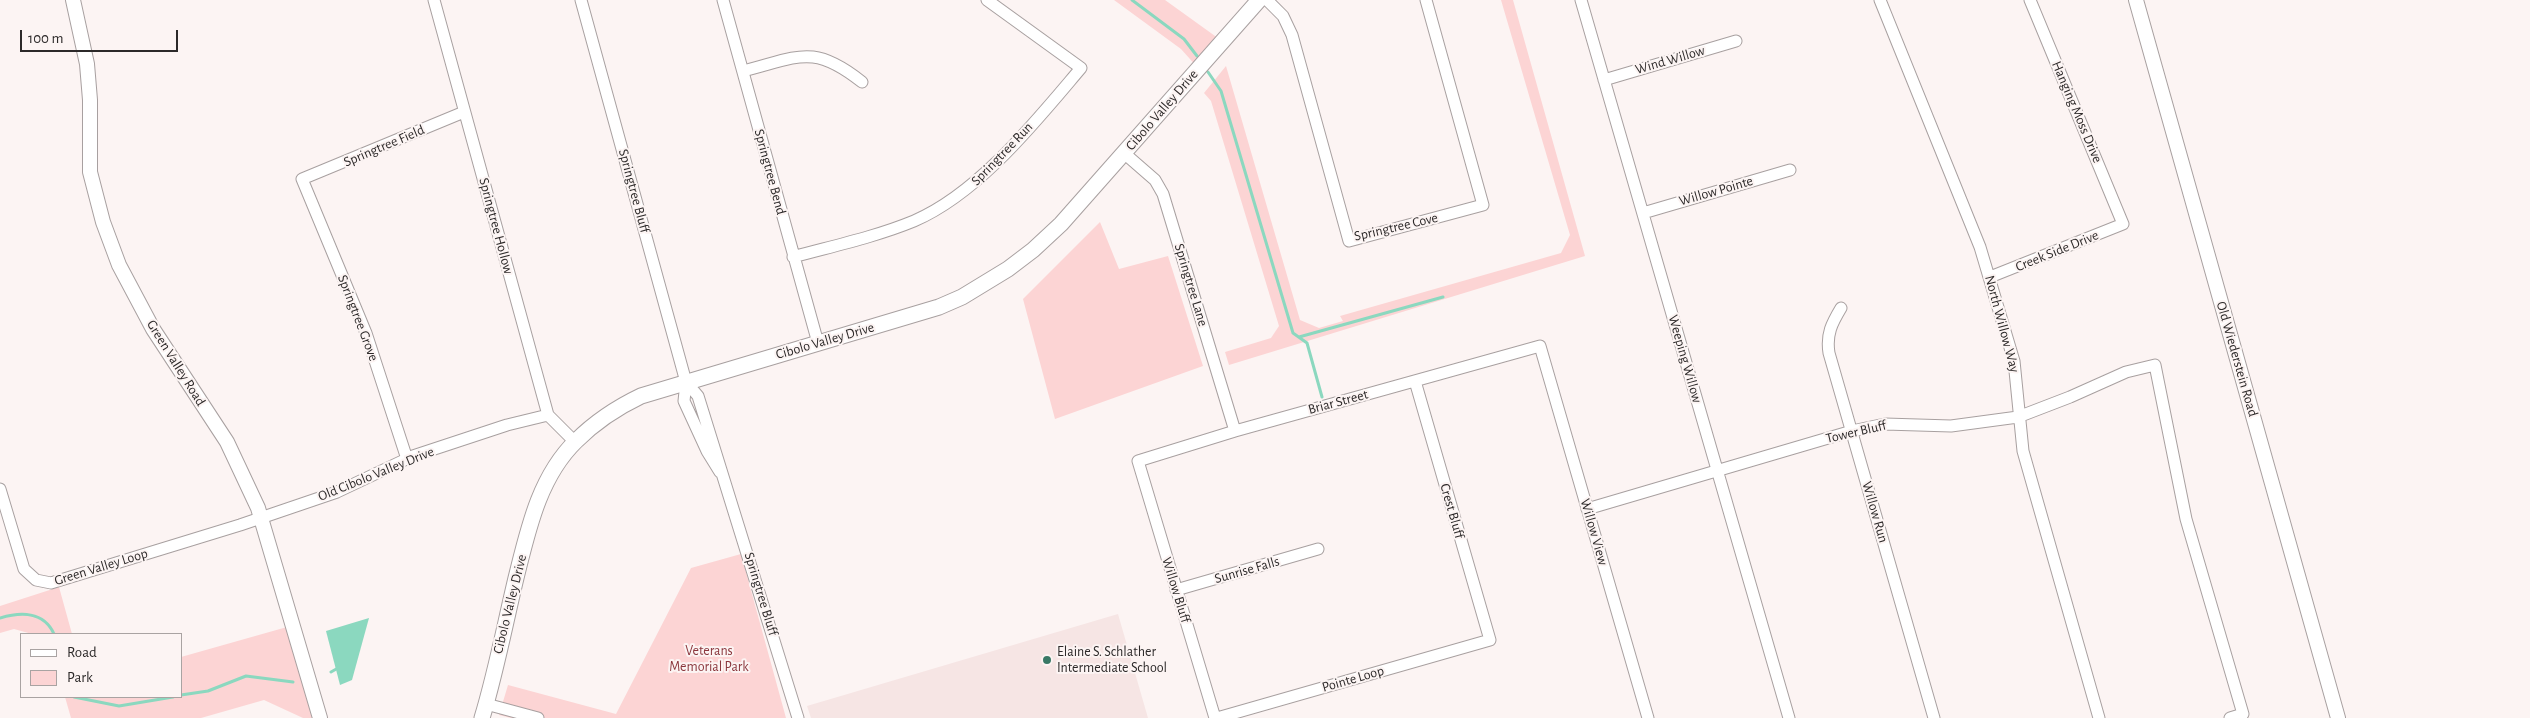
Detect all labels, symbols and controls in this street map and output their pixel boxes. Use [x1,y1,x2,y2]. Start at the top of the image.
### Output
scale bar [22,20,180,52]
text: 100 m [28,31,63,46]
street label: Wind Willow [1633,42,1707,78]
street label: Hanging Moss Drive [2048,59,2106,165]
street label: Cibolo Valley Drive [1122,66,1202,154]
street label: Springtree Run [968,119,1036,189]
street label: Springtree Field [341,121,427,171]
street label: Springtree Bend [750,127,790,217]
street label: Springtree Bluff [615,147,653,235]
street label: Willow Pointe [1677,172,1755,210]
street label: Springtree Hollow [475,176,517,276]
street label: Springtree Cove [1352,209,1440,245]
street label: Creek Side Drive [2013,227,2101,275]
street label: Springtree Lane [1170,242,1212,328]
street label: Springtree Grove [334,272,382,364]
street label: North Willow Way [1981,274,2023,374]
street label: Old Wiederstein Road [2213,299,2261,419]
street label: Weeping Willow [1664,313,1706,405]
street label: Green Valley Road [143,317,209,409]
street label: Cibolo Valley Drive [774,319,876,363]
street label: Briar Street [1306,386,1370,418]
street label: Tower Bluff [1824,417,1888,447]
street label: Old Cibolo Valley Drive [316,443,436,505]
street label: Willow Run [1858,479,1892,545]
street label: Crest Bluff [1436,482,1468,540]
street label: Willow View [1576,497,1612,567]
street label: Green Valley Loop [52,545,150,589]
street label: Springtree Bluff [740,550,782,638]
street label: Cibolo Valley Drive [490,553,530,655]
street label: Sunrise Falls [1213,553,1281,587]
street label: Willow Bluff [1158,555,1194,625]
legend [20,633,182,698]
park label: Veterans Memorial Park [669,643,749,676]
place label: Elaine S. Schlather Intermediate School [1057,644,1167,676]
text: Road [67,645,97,660]
marker: Elaine S. Schlather Intermediate School [1041,654,1053,666]
street label: Pointe Loop [1320,662,1386,696]
text: Park [67,670,93,685]

